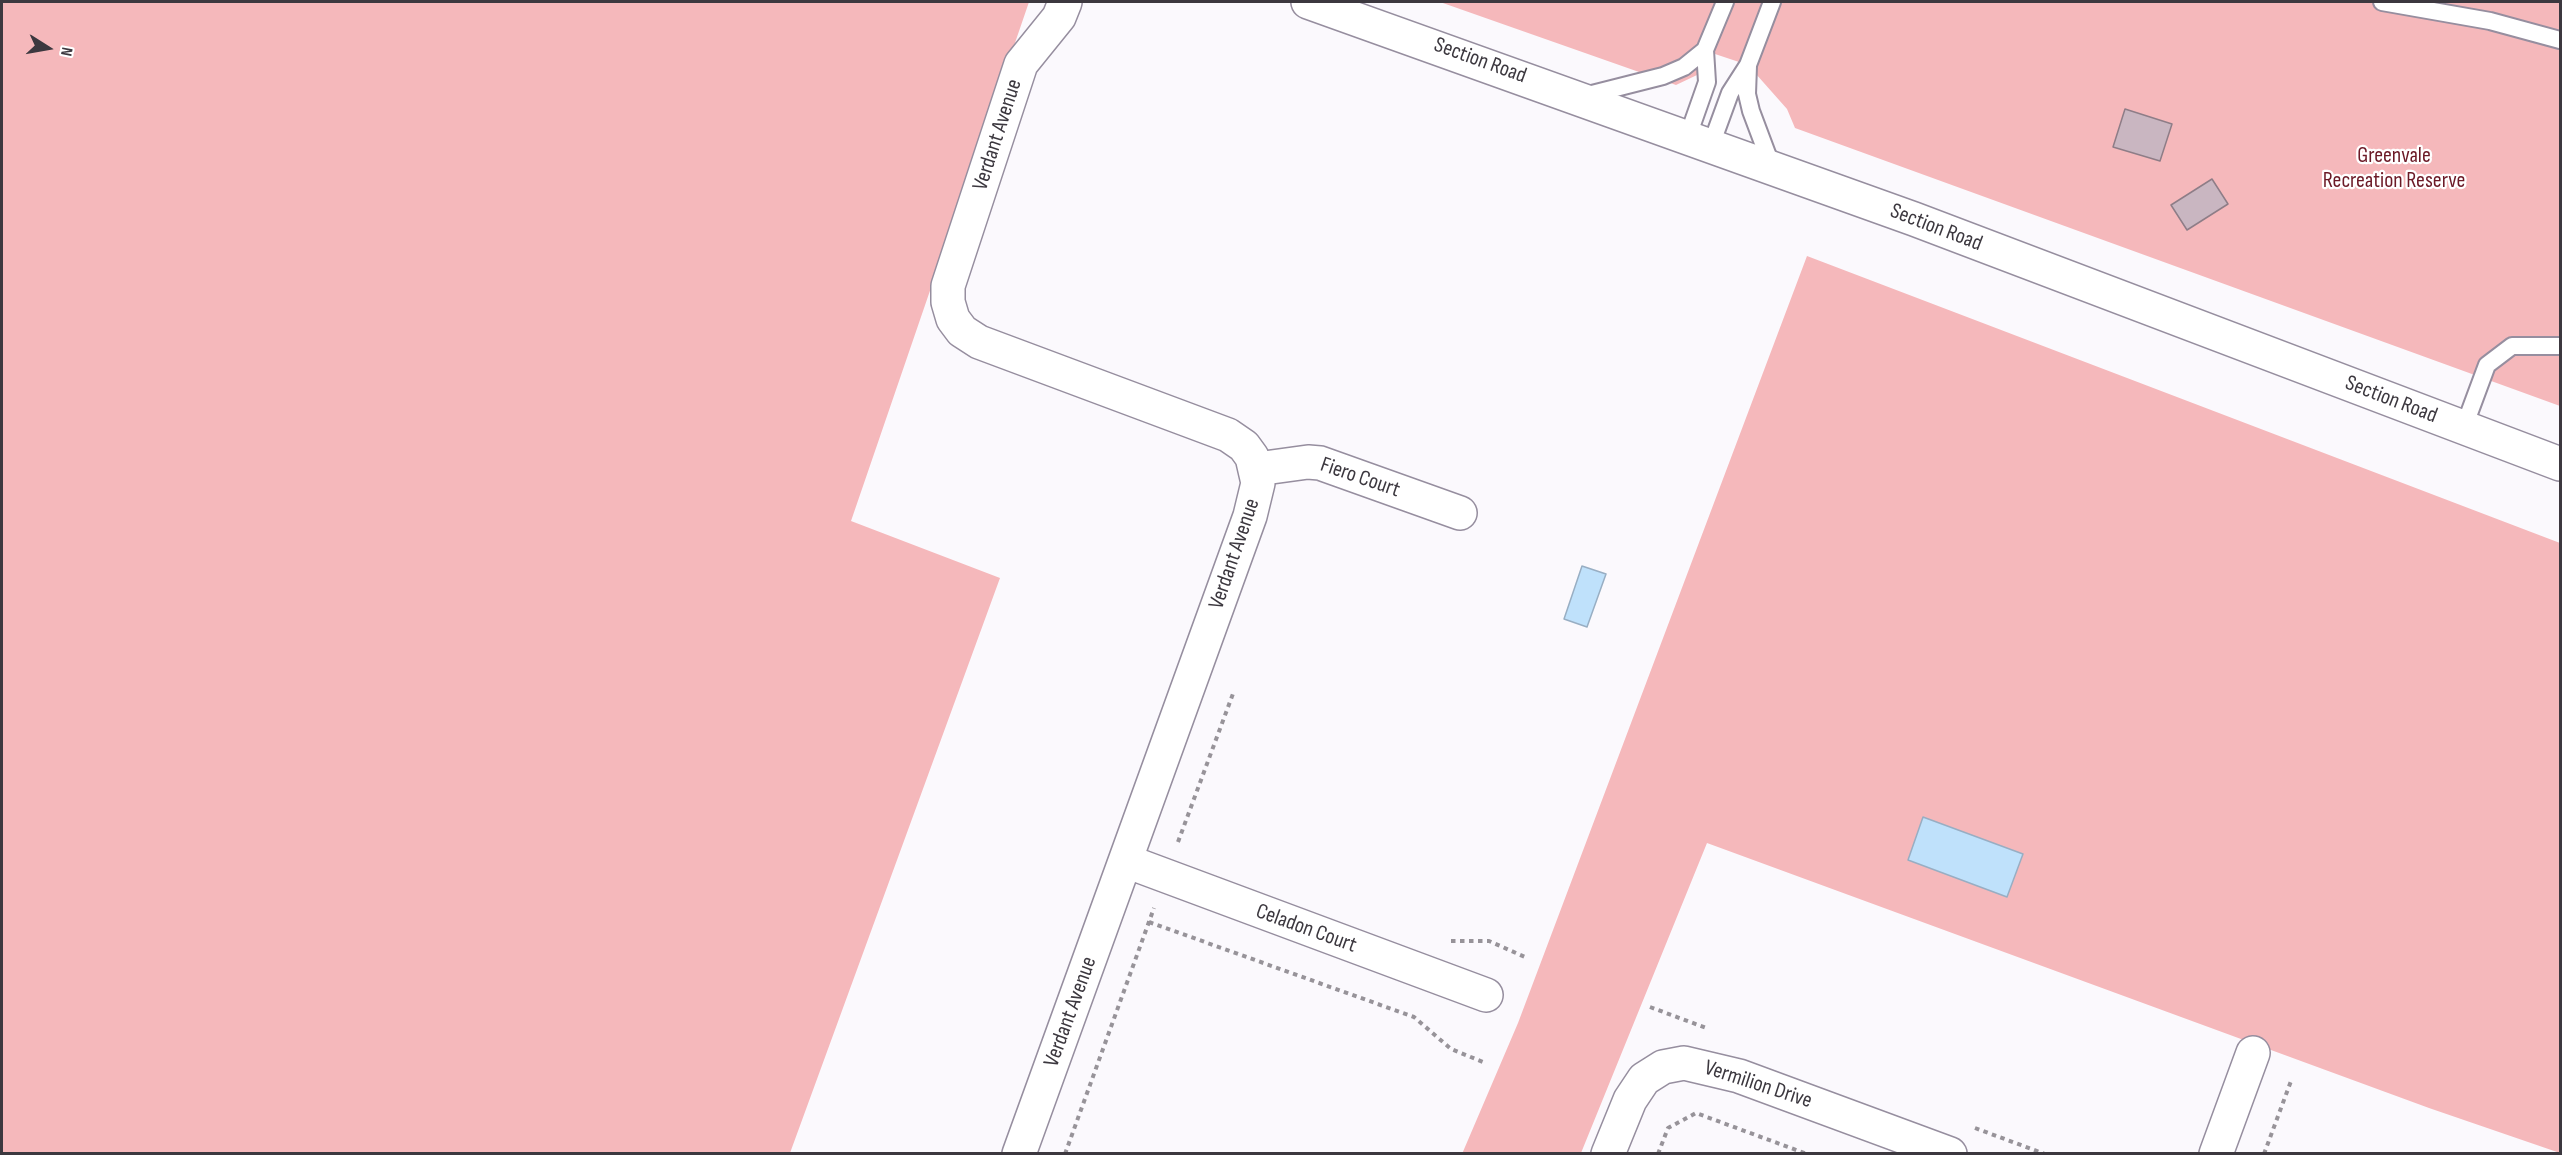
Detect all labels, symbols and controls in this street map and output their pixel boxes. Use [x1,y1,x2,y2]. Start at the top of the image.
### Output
north arrow [18,18,78,78]
street label: Section Road [1430,32,1530,90]
text: N [56,46,76,58]
street label: Verdant Avenue [968,76,1028,194]
park label: Greenvale Recreation Reserve [2323,143,2465,194]
street label: Section Road [1886,198,1986,258]
street label: Section Road [2341,370,2441,430]
street label: Fiero Court [1317,452,1403,504]
street label: Verdant Avenue [1204,495,1266,613]
street label: Celadon Court [1252,899,1360,959]
street label: Verdant Avenue [1039,953,1103,1071]
street label: Vermilion Drive [1701,1055,1815,1115]

